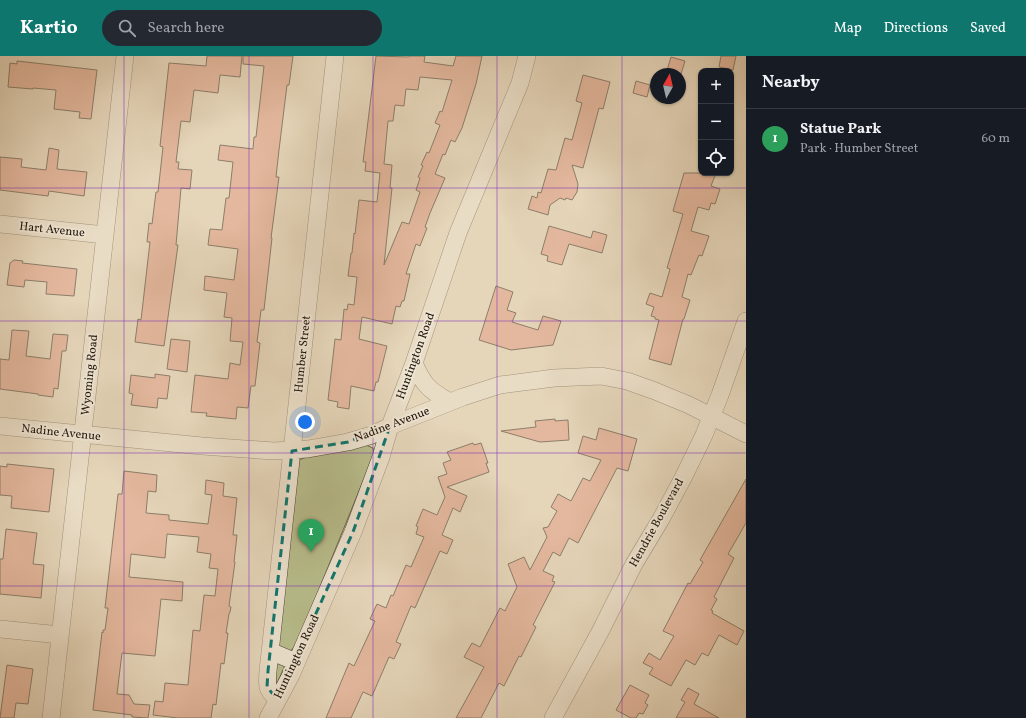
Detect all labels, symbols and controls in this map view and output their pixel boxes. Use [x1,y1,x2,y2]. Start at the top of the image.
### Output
search box [102,10,382,46]
text: Kartio [20,15,78,41]
icon: search [116,17,138,39]
text: Search here [148,18,224,39]
text: Map [834,19,862,38]
text: Directions [884,19,948,38]
text: Saved [970,19,1006,38]
north arrow [650,68,686,104]
map controls [698,68,734,176]
button: + [698,68,734,104]
text: Nearby [762,71,820,94]
button: − [698,104,734,140]
text: Statue Park [800,119,881,140]
text: 1 [772,130,778,148]
text: 60 m [982,130,1010,148]
button: locate [698,140,734,176]
text: Park · Humber Street [800,140,918,158]
street label: Hart Avenue [18,219,86,241]
street label: Huntington Road [393,310,439,402]
street label: Humber Street [291,315,315,393]
street label: Wyoming Road [78,333,102,416]
street label: Nadine Avenue [352,403,432,447]
your location [295,412,315,432]
street label: Nadine Avenue [20,421,102,445]
street label: Hendrie Boulevard [626,476,688,570]
pin: 1 [298,519,324,552]
street label: Huntington Road [270,612,324,702]

